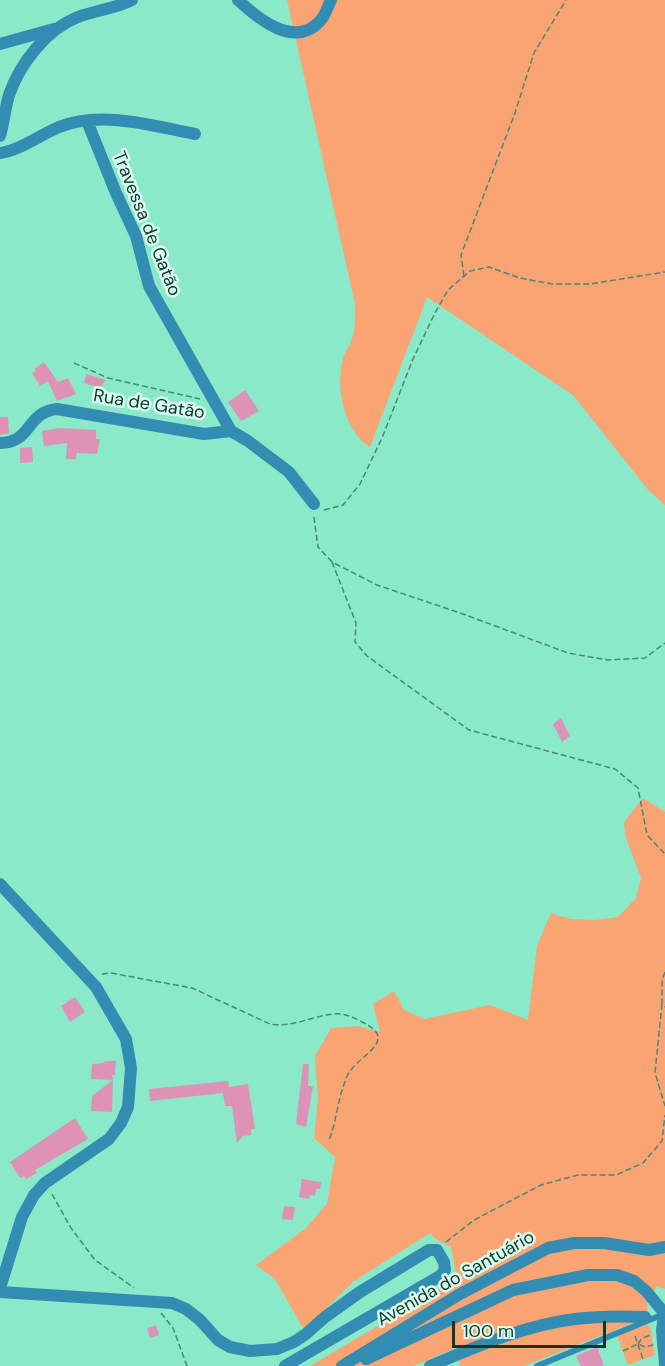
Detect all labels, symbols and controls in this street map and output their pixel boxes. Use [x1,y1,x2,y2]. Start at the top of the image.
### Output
street label: Travessa de Gatão [107,149,185,299]
street label: Rua de Gatão [92,386,206,424]
street label: Avenida do Santuário [373,1227,539,1331]
scale bar [455,1309,610,1347]
text: 100 m [463,1319,514,1343]

